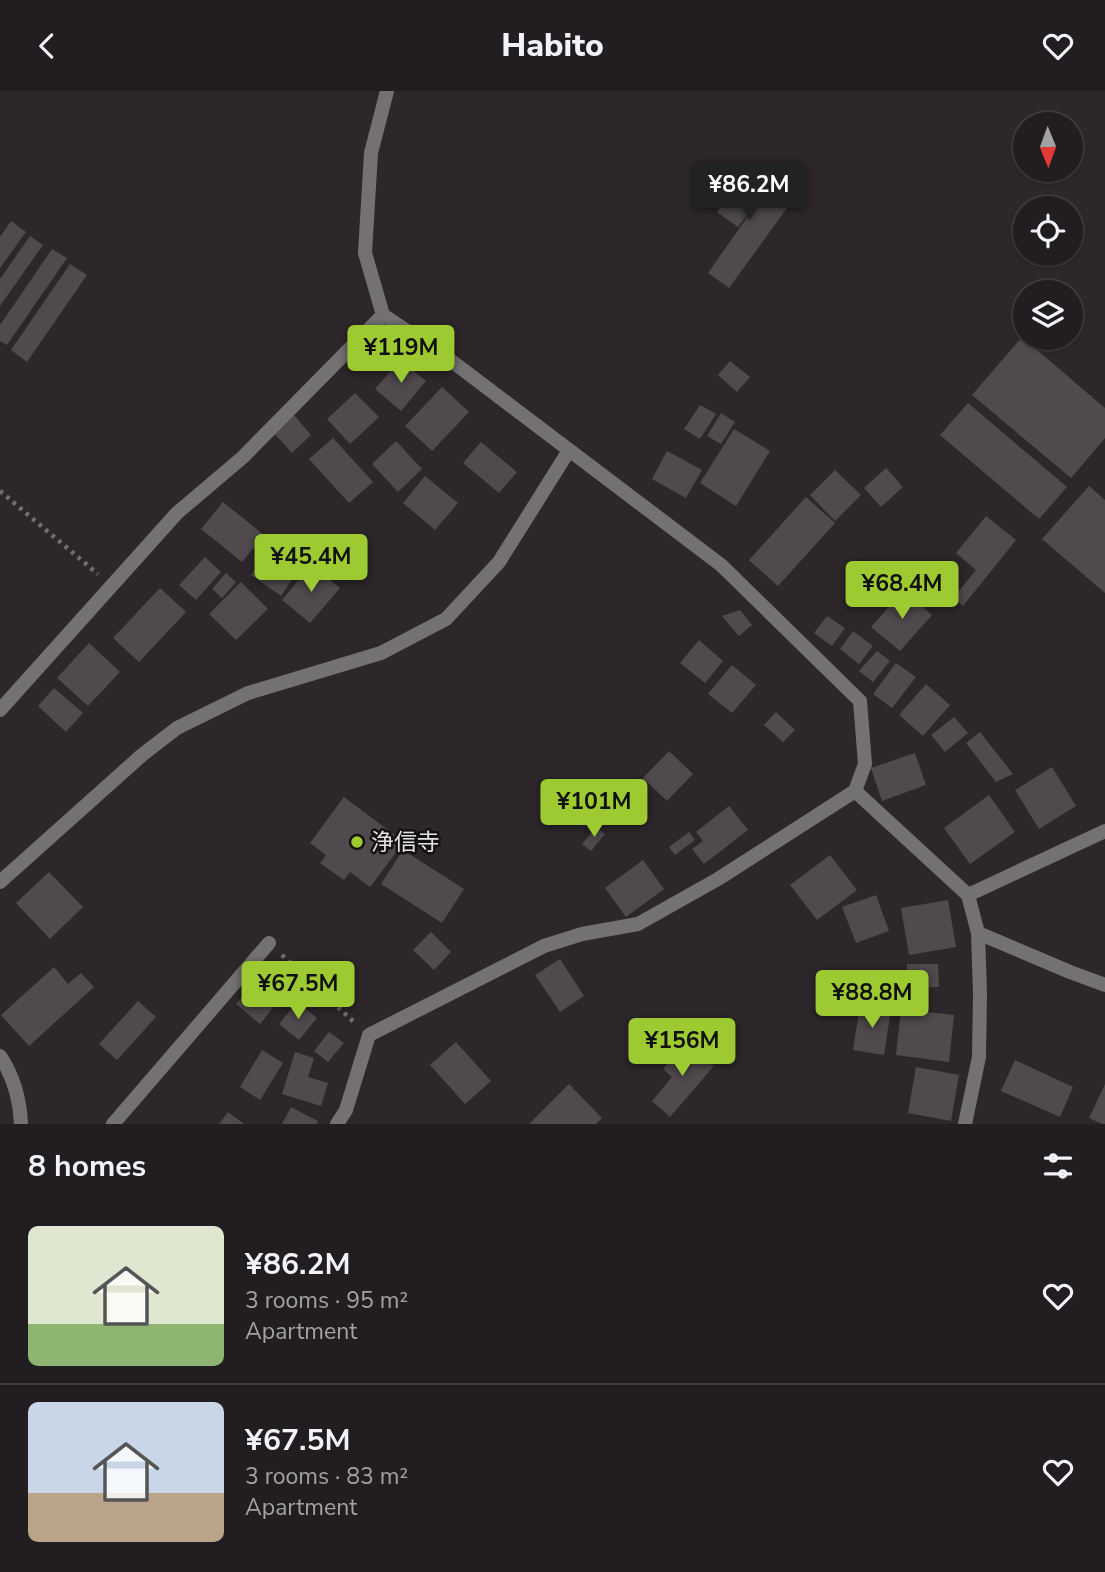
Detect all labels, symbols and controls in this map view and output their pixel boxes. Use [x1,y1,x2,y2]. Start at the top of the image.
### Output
text: Habito [501,24,604,67]
icon: back [28,27,66,65]
icon: heart [1039,27,1077,65]
north arrow [1013,112,1083,182]
map controls [1013,112,1083,350]
pin: ¥86.2M [692,163,806,222]
text: ¥86.2M [709,169,789,200]
button: locate [1013,196,1083,266]
button: layers [1013,280,1083,350]
pin: ¥119M [352,325,450,385]
text: ¥119M [363,332,439,363]
pin: ¥45.4M [254,535,368,594]
text: ¥45.4M [271,541,351,572]
pin: ¥68.4M [845,561,959,621]
text: ¥68.4M [862,568,942,599]
pin: ¥101M [545,779,643,839]
text: ¥101M [556,786,632,817]
place label: 浄信寺 [371,827,440,858]
marker: 浄信寺 [349,834,365,850]
pin: ¥67.5M [241,961,355,1021]
text: ¥67.5M [258,968,338,999]
pin: ¥88.8M [815,971,929,1030]
text: ¥88.8M [832,977,912,1008]
pin: ¥156M [633,1019,731,1078]
text: ¥156M [644,1025,720,1056]
text: 8 homes [28,1146,146,1187]
icon: filters [1039,1147,1077,1185]
text: ¥86.2M [245,1244,350,1285]
icon: home [84,1254,168,1338]
icon: heart [1039,1277,1077,1315]
text: 3 rooms · 95 m² [245,1285,408,1316]
text: Apartment [245,1316,357,1347]
text: ¥67.5M [245,1420,350,1461]
icon: home [84,1430,168,1514]
icon: heart [1039,1453,1077,1491]
text: 3 rooms · 83 m² [245,1461,408,1492]
text: Apartment [245,1492,357,1523]

